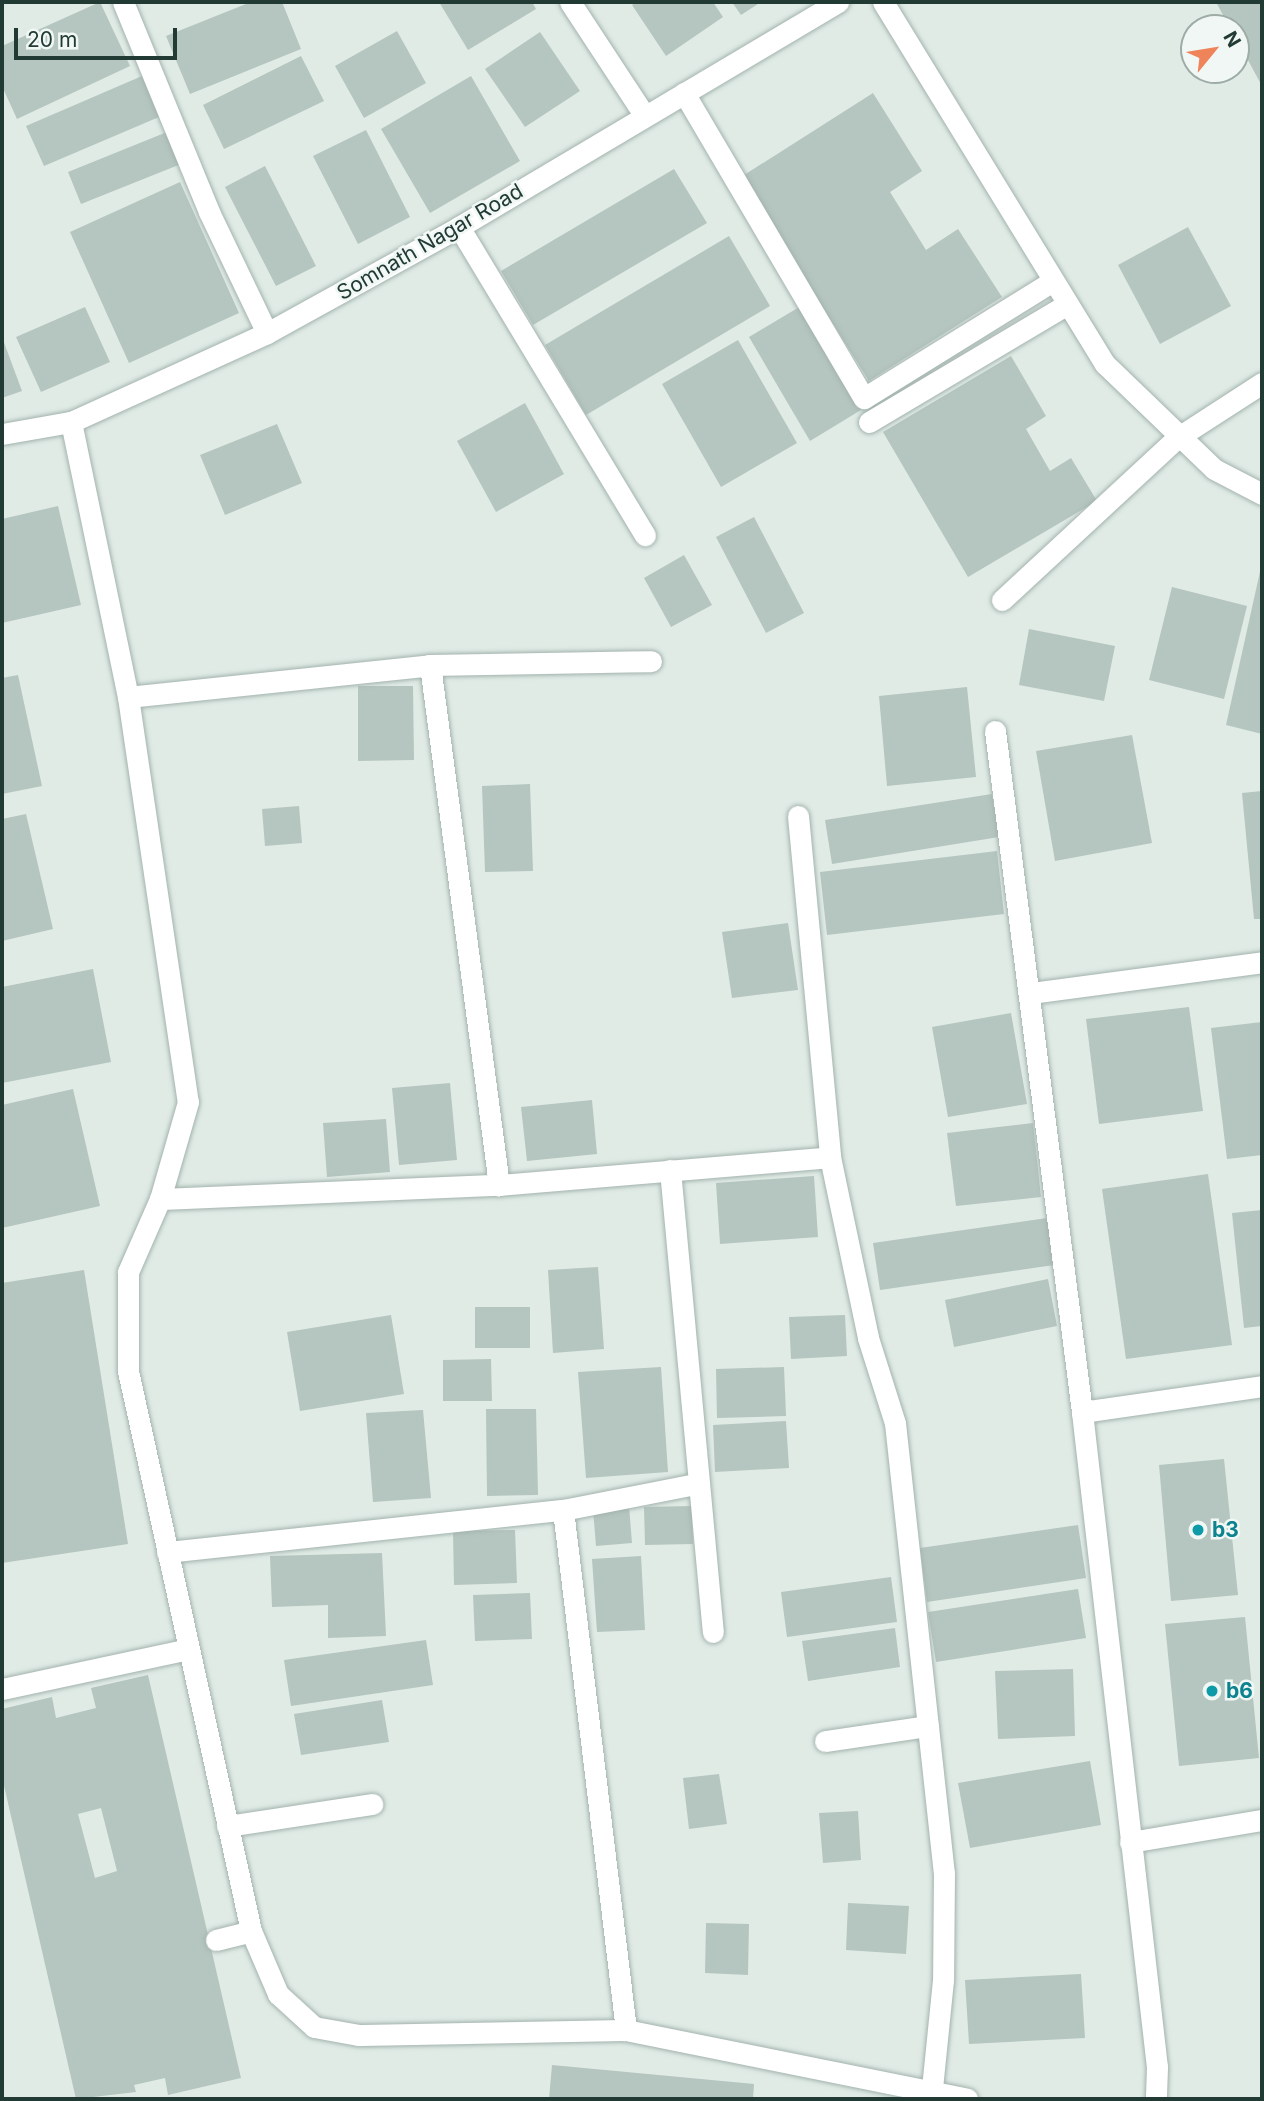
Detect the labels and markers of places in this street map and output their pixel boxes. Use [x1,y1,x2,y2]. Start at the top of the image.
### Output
place label: b3 [1212,1517,1239,1543]
marker: b3 [1190,1522,1206,1538]
place label: b6 [1226,1678,1253,1704]
marker: b6 [1204,1683,1220,1699]

